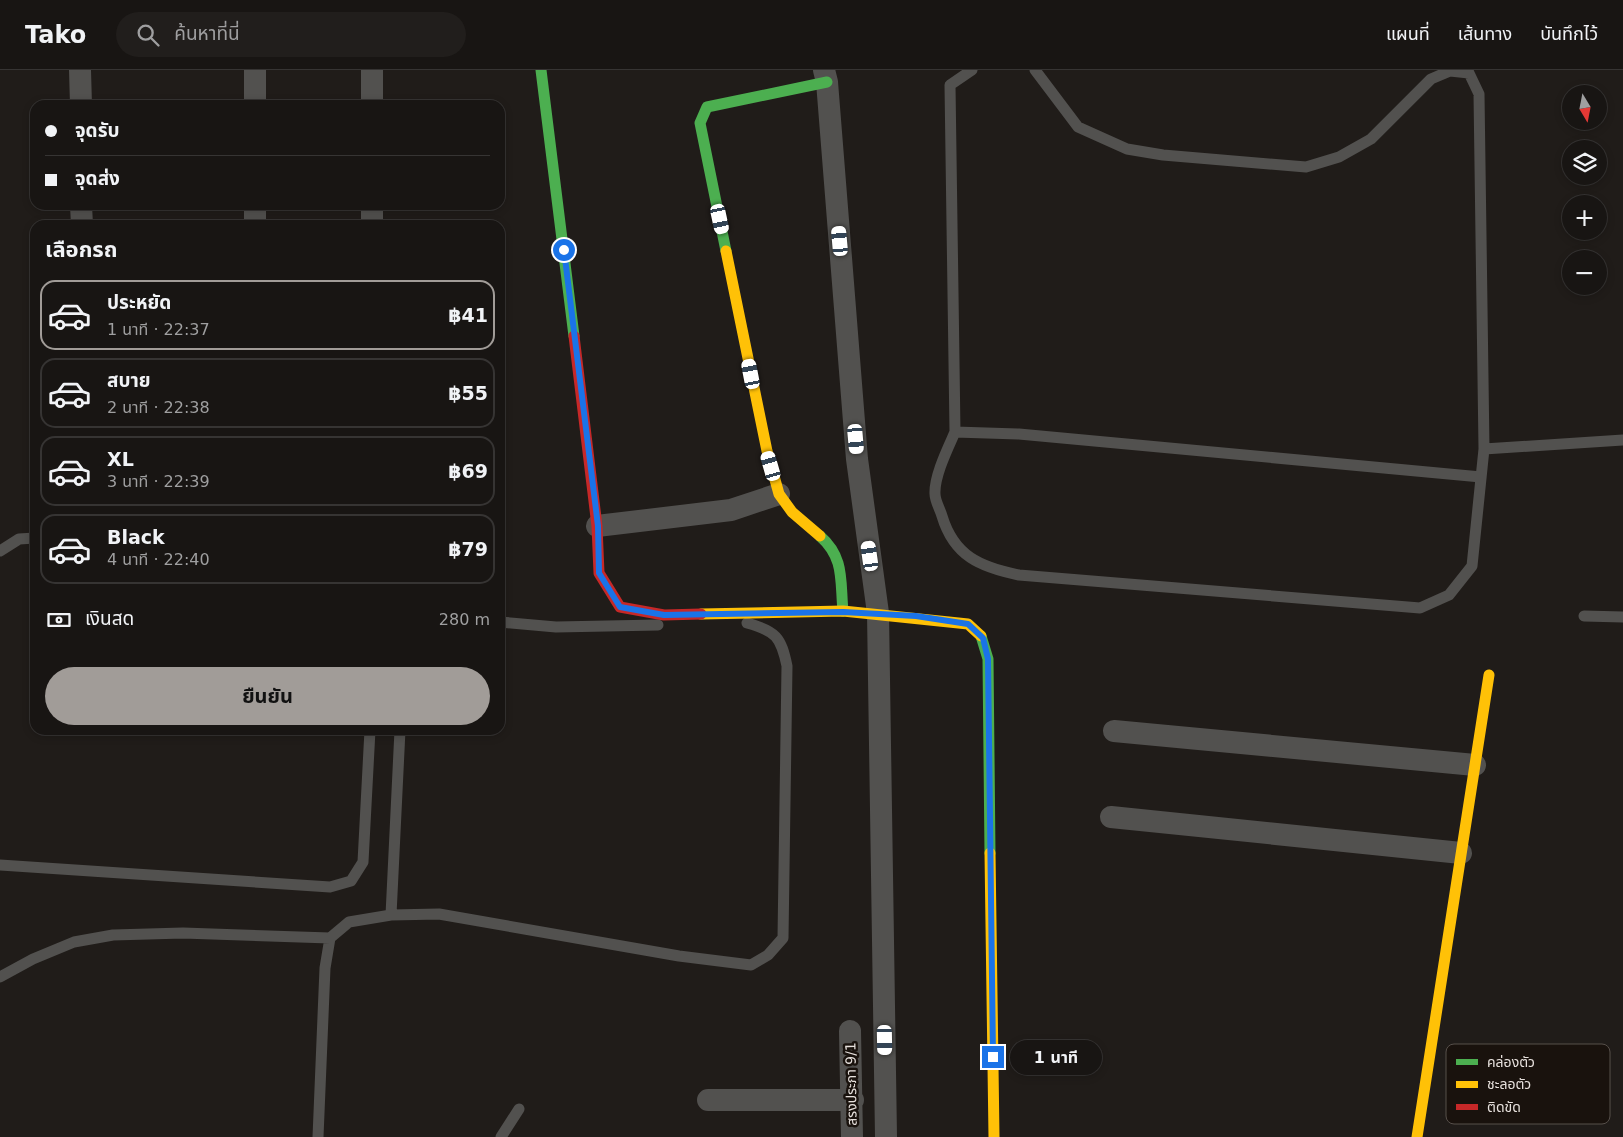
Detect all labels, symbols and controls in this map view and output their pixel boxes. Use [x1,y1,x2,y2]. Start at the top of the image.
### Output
search box [116,12,466,57]
text: Tako [25,21,86,49]
icon: search [134,21,162,49]
text: ค้นหาที่นี่ [174,22,240,44]
text: แผนที่ [1386,23,1430,44]
text: เส้นทาง [1458,23,1512,44]
text: บันทึกไว้ [1540,23,1598,44]
north arrow [1562,85,1608,130]
map controls [1562,85,1607,295]
text: จุดรับ [75,119,120,141]
button: layers [1562,140,1607,185]
text: จุดส่ง [75,167,120,189]
button: + [1562,195,1607,240]
car [709,203,730,235]
car [831,225,848,257]
text: เลือกรถ [45,237,118,262]
route start [553,239,575,261]
button: − [1562,250,1607,295]
text: ประหยัด [107,291,171,313]
icon: car [47,293,92,338]
text: ฿41 [448,304,488,326]
text: 1 นาที · 22:37 [107,320,210,339]
car [740,358,761,390]
text: สบาย [107,369,151,391]
icon: car [47,371,92,416]
text: ฿55 [448,382,488,404]
text: 2 นาที · 22:38 [107,398,210,417]
car [847,423,864,455]
text: XL [107,448,134,470]
icon: car [47,449,92,494]
car [759,450,782,482]
text: ฿69 [448,460,488,482]
text: 3 นาที · 22:39 [107,472,210,491]
text: Black [107,526,165,548]
icon: car [47,527,92,572]
text: ฿79 [448,538,488,560]
car [860,540,879,572]
text: 4 นาที · 22:40 [107,550,210,569]
icon: cash [45,606,73,634]
text: เงินสด [85,607,134,629]
text: 280 m [439,610,490,629]
button: ยืนยัน [45,667,490,725]
car [877,1025,892,1055]
callout: 1 นาที [1010,1040,1103,1074]
street label: สรงประภา 9/1 [842,1042,860,1126]
legend [1446,1044,1610,1124]
route end [982,1046,1004,1068]
text: 1 นาที [1034,1048,1078,1067]
text: คล่องตัว [1487,1054,1535,1070]
text: ชะลอตัว [1487,1076,1531,1092]
text: ติดขัด [1487,1099,1521,1115]

